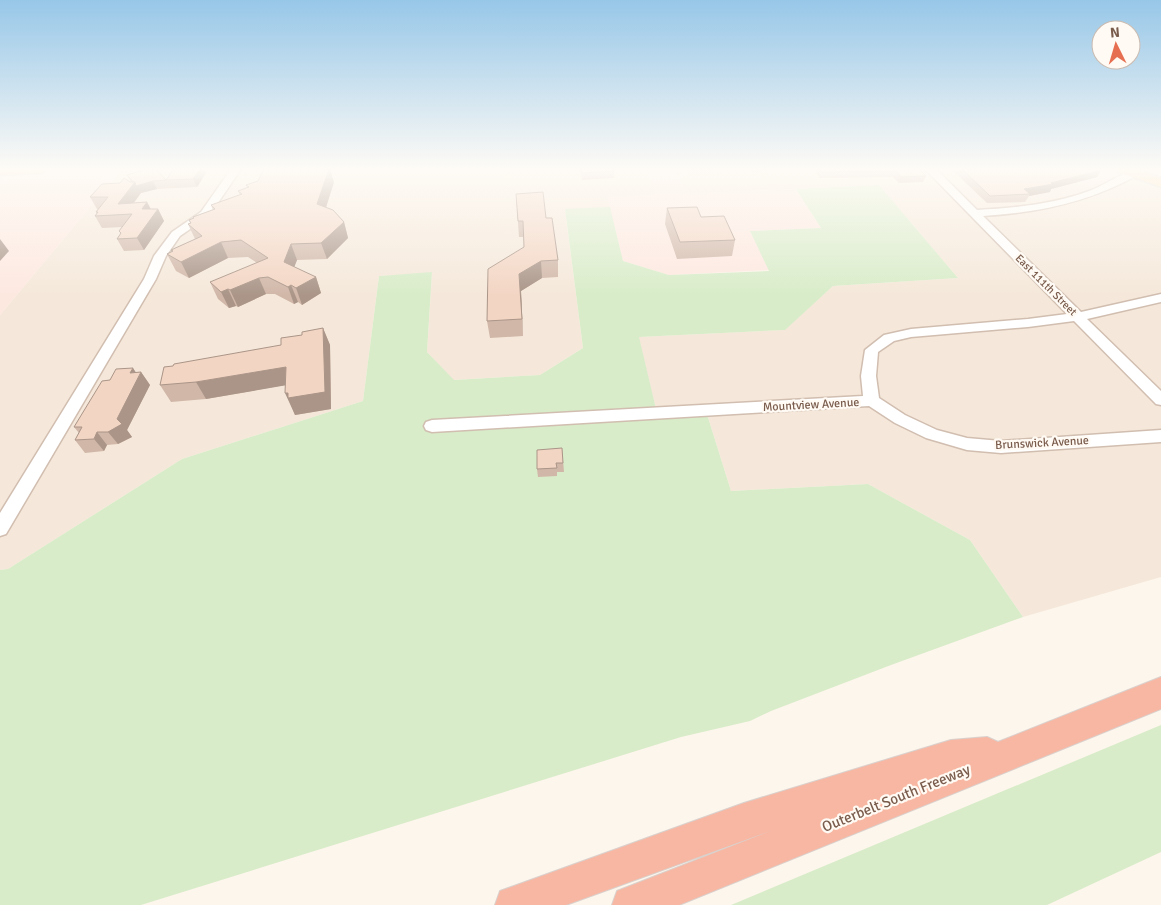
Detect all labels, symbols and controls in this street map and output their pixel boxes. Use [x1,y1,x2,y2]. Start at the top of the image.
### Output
north arrow [1091,20,1141,70]
text: N [1109,24,1121,41]
street label: East 111th Street [1013,252,1080,319]
street label: Mountview Avenue [762,395,860,415]
street label: Brunswick Avenue [995,433,1089,453]
street label: Outerbelt South Freeway [819,760,973,836]

